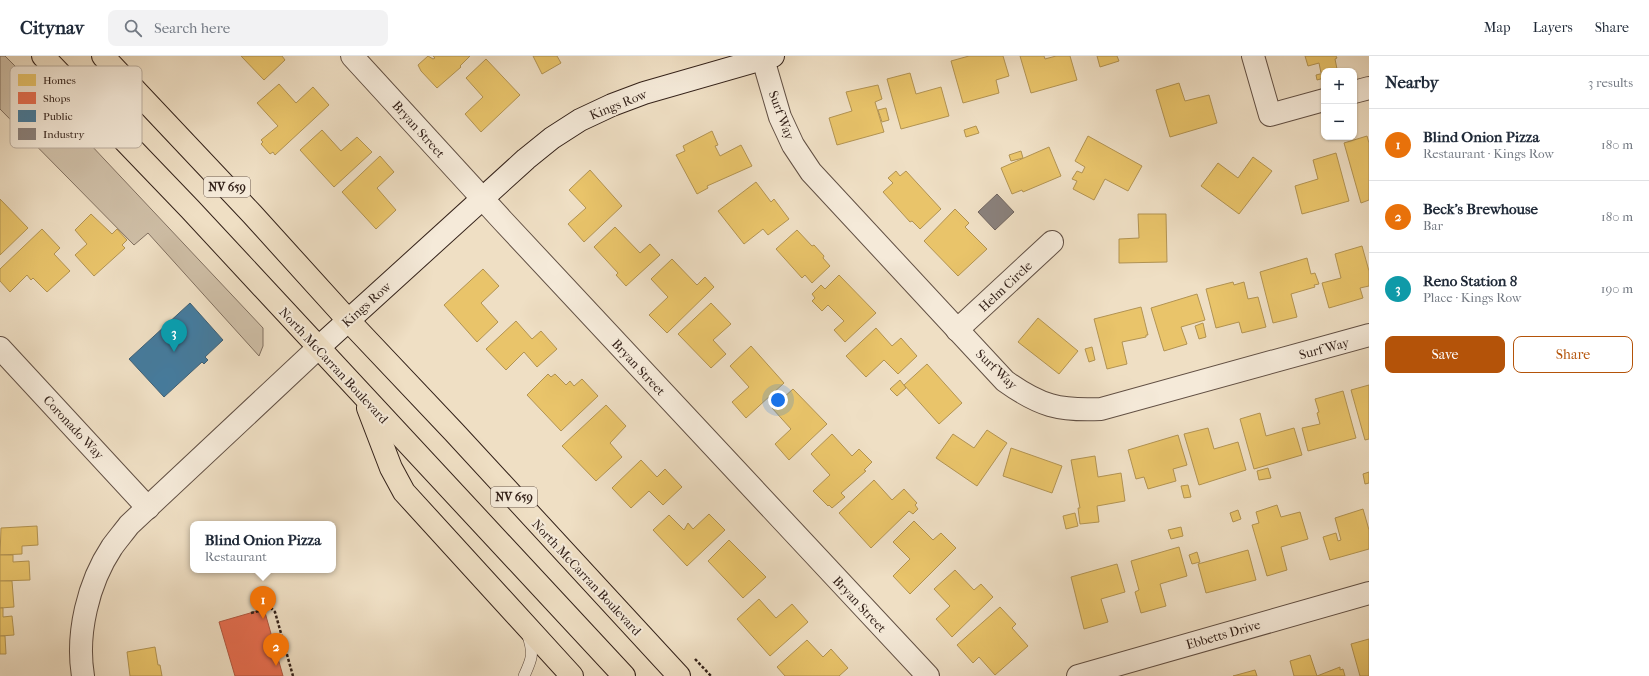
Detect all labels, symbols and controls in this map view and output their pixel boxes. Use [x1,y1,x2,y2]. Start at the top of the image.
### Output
search box [108,10,388,46]
text: Citynav [20,17,84,39]
icon: search [122,17,144,39]
text: Search here [154,19,230,37]
text: Map [1484,19,1511,36]
text: Layers [1533,19,1573,36]
text: Share [1595,19,1629,36]
legend [10,66,142,148]
map controls [1321,68,1357,140]
button: + [1321,68,1357,104]
text: Nearby [1385,72,1439,92]
text: Homes [43,74,76,87]
text: 3 results [1588,75,1633,90]
street label: Kings Row [587,86,649,123]
street label: Surf Way [766,89,798,143]
text: Shops [43,92,70,105]
street label: Bryan Street [389,98,448,161]
button: − [1321,104,1357,140]
text: Public [43,110,73,123]
text: Industry [43,128,85,141]
text: Blind Onion Pizza [1423,128,1539,146]
text: 1 [1396,137,1400,152]
text: 180 m [1601,137,1633,152]
text: Restaurant · Kings Row [1423,146,1554,161]
road number: NV 659 [204,177,250,197]
text: Beck's Brewhouse [1423,200,1538,218]
text: 2 [1395,209,1401,224]
text: 180 m [1601,209,1633,224]
text: Bar [1423,218,1443,233]
street label: Helm Circle [976,258,1035,315]
text: Reno Station 8 [1423,272,1517,290]
street label: Kings Row [339,278,394,330]
text: 3 [1395,281,1401,296]
text: 190 m [1601,281,1633,296]
text: Place · Kings Row [1423,290,1521,305]
street label: North McCarran Boulevard [276,304,392,427]
pin: 3 [161,319,187,352]
street label: Surf Way [1297,334,1352,362]
street label: Bryan Street [609,336,669,399]
button: Save [1385,336,1505,373]
button: Share [1513,336,1633,373]
street label: Surf Way [973,346,1021,393]
your location [768,390,788,410]
street label: Coronado Way [40,392,108,463]
road number: NV 659 [491,487,537,507]
street label: North McCarran Boulevard [529,516,645,639]
popup [190,521,336,573]
text: Blind Onion Pizza [205,531,321,549]
text: Restaurant [205,549,267,564]
street label: Bryan Street [830,573,890,636]
pin: 1 [250,586,276,619]
street label: Ebbetts Drive [1184,617,1263,652]
pin: 2 [263,633,289,666]

